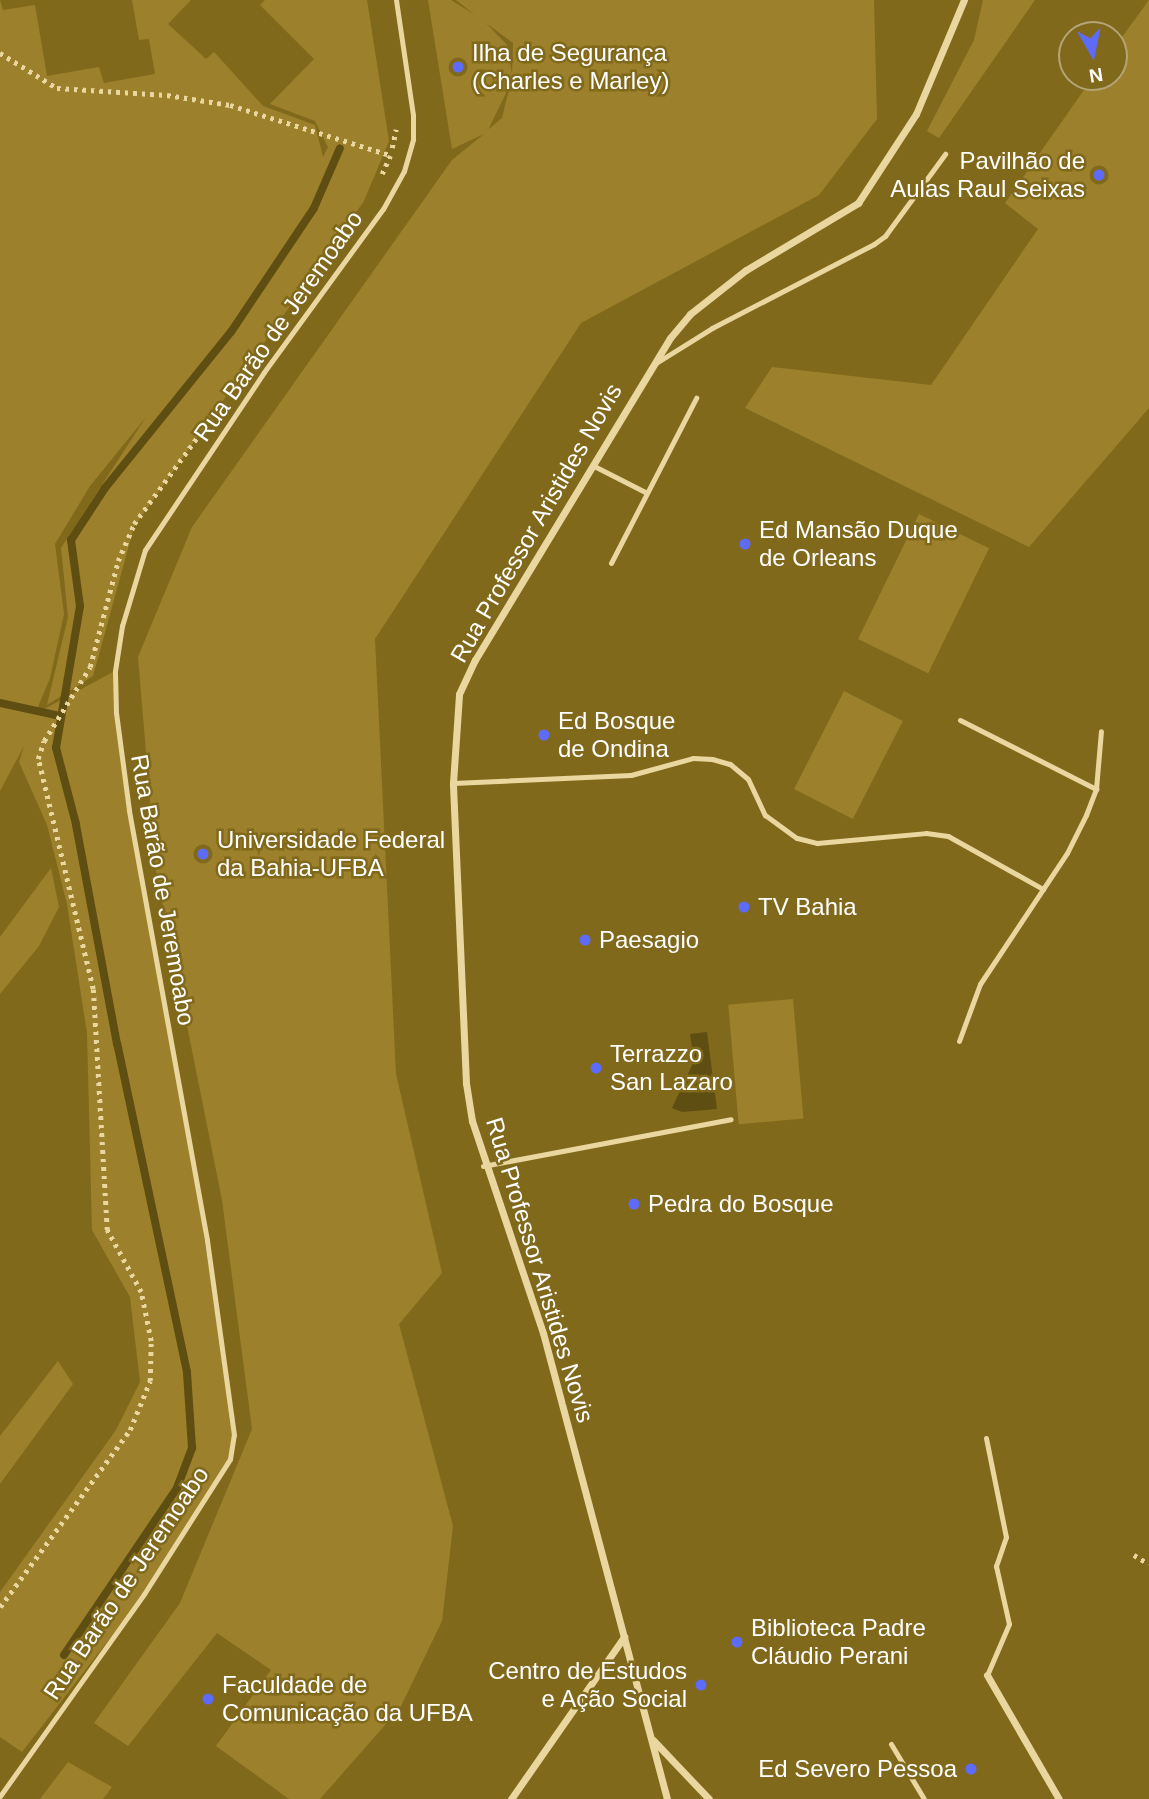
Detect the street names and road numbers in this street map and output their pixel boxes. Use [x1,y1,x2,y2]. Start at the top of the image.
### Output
street label: Rua Barão de Jeremoabo [187,205,369,447]
street label: Rua Professor Aristides Novis [444,378,628,668]
street label: Rua Barão de Jeremoabo [125,752,201,1028]
street label: Rua Professor Aristides Novis [480,1113,600,1427]
street label: Rua Barão de Jeremoabo [37,1461,215,1705]

